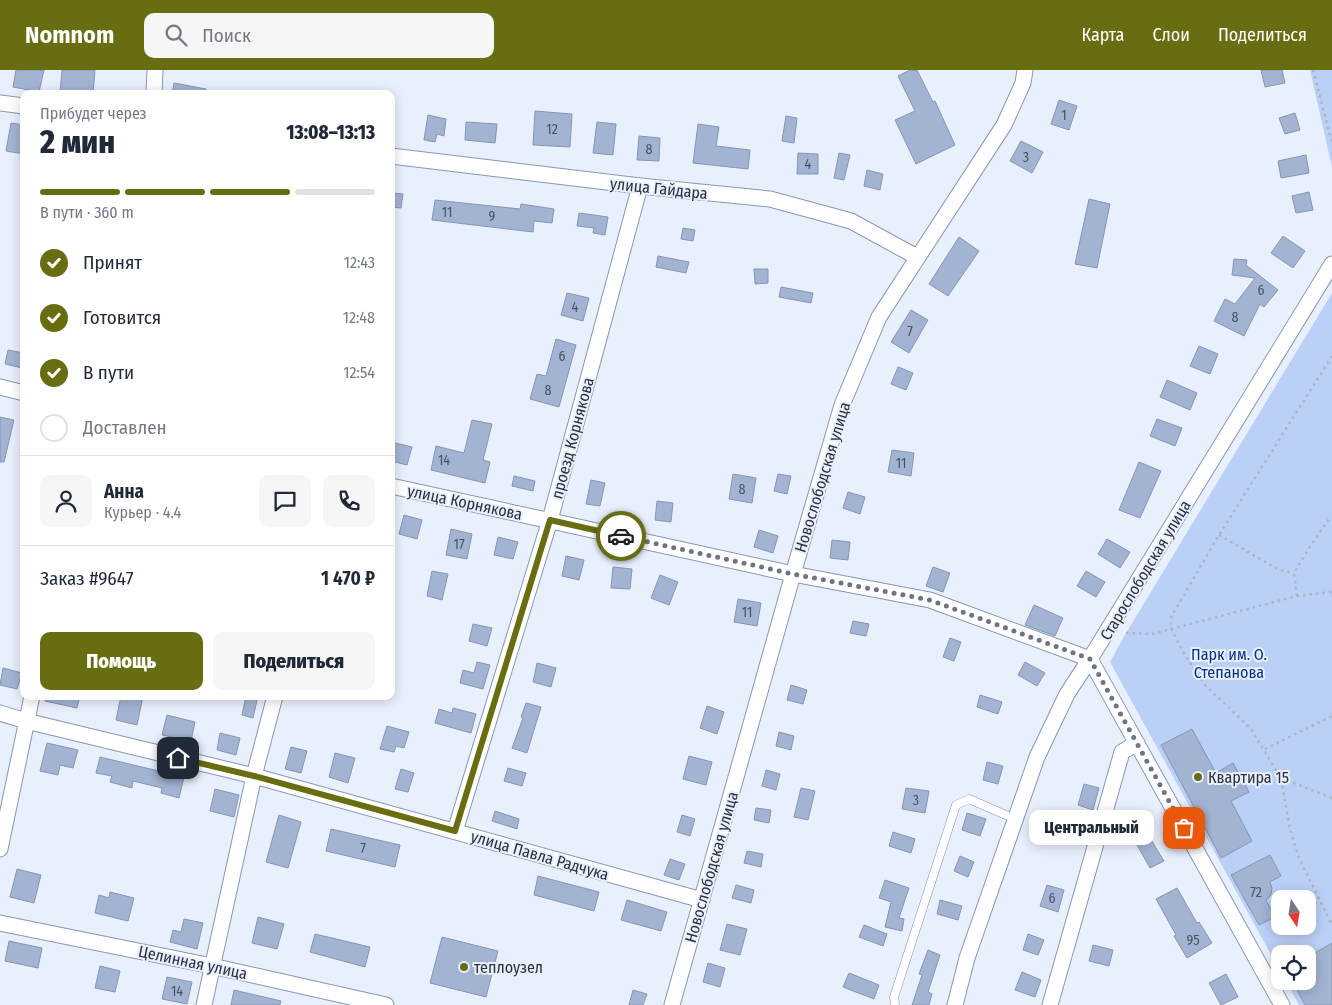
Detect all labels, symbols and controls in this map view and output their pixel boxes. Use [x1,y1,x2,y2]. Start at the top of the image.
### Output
search box [144,13,494,58]
text: Nomnom [25,21,114,49]
icon: search [162,21,190,49]
text: Поиск [202,24,251,47]
text: Карта [1081,24,1124,46]
text: Слои [1152,24,1190,46]
text: Поделиться [1218,24,1307,46]
text: Прибудет через [40,104,147,123]
house number: 1 [1061,107,1067,124]
text: 13:08–13:13 [286,121,375,144]
house number: 12 [546,121,558,138]
text: 2 мин [40,123,115,161]
house number: 8 [646,141,653,158]
house number: 3 [1023,149,1029,166]
house number: 4 [805,156,812,173]
street label: улица Гайдара [609,174,709,203]
text: В пути · 360 m [40,203,134,222]
house number: 11 [442,204,452,221]
house number: 9 [489,208,496,225]
icon: check [40,249,68,277]
text: Принят [83,251,142,274]
text: 12:43 [344,253,375,272]
house number: 6 [1258,282,1265,299]
house number: 4 [572,299,579,316]
icon: check [40,304,68,332]
text: Готовится [83,306,161,329]
text: 12:48 [343,308,375,327]
house number: 8 [1232,309,1239,326]
house number: 7 [907,323,913,340]
house number: 6 [559,348,566,365]
icon: check [40,359,68,387]
text: В пути [83,361,134,384]
text: 12:54 [343,363,375,382]
street label: проезд Корнякова [547,375,598,501]
house number: 8 [545,382,552,399]
street label: Новослободская улица [791,399,854,555]
text: Доставлен [83,416,167,439]
house number: 14 [438,452,450,469]
house number: 11 [896,455,906,472]
button: person [40,475,92,527]
button: chat [259,475,311,527]
button: phone [323,475,375,527]
text: Анна [104,480,144,503]
street label: улица Корнякова [406,481,524,524]
house number: 8 [739,481,746,498]
street label: Старослободская улица [1096,497,1195,644]
text: Курьер · 4.4 [104,503,181,522]
courier [596,511,646,561]
icon: car [607,522,635,550]
house number: 17 [453,536,465,553]
text: Заказ #9647 [40,567,133,590]
text: 1 470 ₽ [321,567,375,590]
house number: 11 [742,604,752,621]
button: Помощь [40,632,203,690]
button: Поделиться [213,632,375,690]
park label: Парк им. О. Степанова [1191,645,1267,682]
pin [157,737,199,779]
icon: home [164,744,192,772]
place label: Квартира 15 [1208,768,1289,787]
marker: Квартира 15 [1192,771,1204,783]
street label: Новослободская улица [681,789,742,945]
house number: 3 [913,792,919,809]
pin [1163,807,1205,849]
callout: Центральный [1029,810,1154,846]
icon: bag [1170,814,1198,842]
text: Центральный [1044,818,1139,837]
street label: улица Павла Радчука [469,827,611,884]
house number: 7 [360,840,366,857]
house number: 72 [1250,884,1262,901]
house number: 6 [1049,890,1056,907]
north arrow [1271,890,1316,935]
map controls [1271,890,1316,990]
house number: 95 [1186,932,1200,949]
street label: Целинная улица [137,942,249,983]
button: locate [1271,945,1316,990]
place label: теплоузел [474,958,543,977]
marker: теплоузел [458,961,470,973]
house number: 14 [171,983,183,1000]

